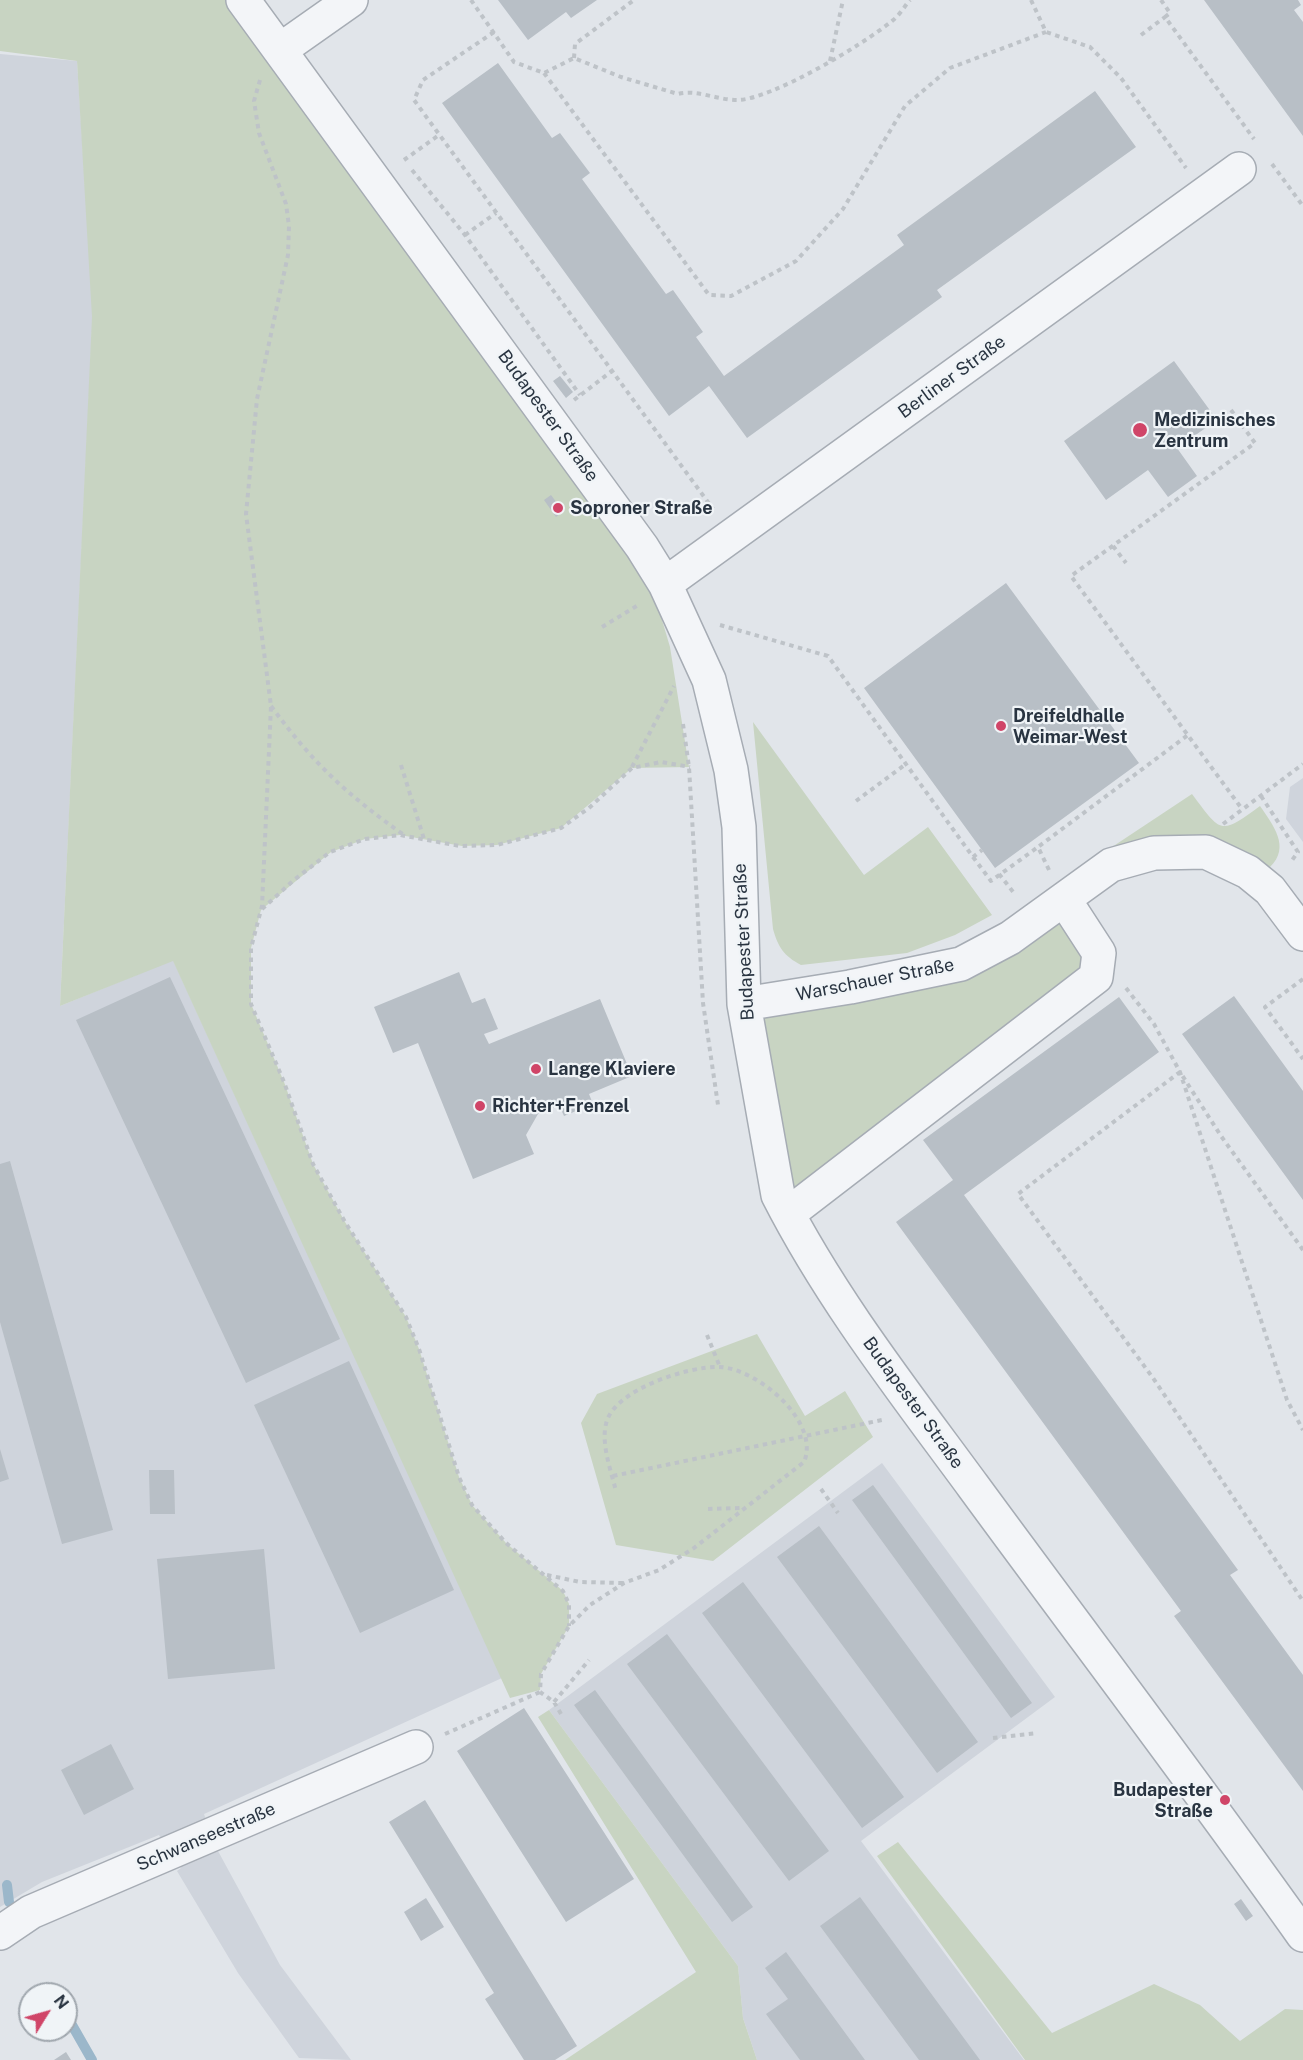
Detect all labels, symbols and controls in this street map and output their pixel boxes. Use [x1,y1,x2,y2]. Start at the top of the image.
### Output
street label: Berliner Straße [894,331,1010,423]
street label: Budapester Straße [493,346,603,486]
place label: Medizinisches Zentrum [1154,409,1276,452]
marker: Medizinisches Zentrum [1131,421,1149,439]
place label: Soproner Straße [570,497,713,519]
marker: Soproner Straße [551,501,565,515]
place label: Dreifeldhalle Weimar-West [1013,705,1127,748]
marker: Dreifeldhalle Weimar-West [994,719,1008,733]
street label: Budapester Straße [729,863,759,1021]
street label: Warschauer Straße [794,954,956,1006]
place label: Lange Klaviere [548,1058,676,1080]
marker: Lange Klaviere [529,1062,543,1076]
place label: Richter+Frenzel [492,1095,630,1117]
marker: Richter+Frenzel [473,1099,487,1113]
street label: Budapester Straße [858,1333,968,1473]
place label: Budapester Straße [1113,1779,1213,1822]
marker: Budapester Straße [1218,1793,1232,1807]
street label: Schwanseestraße [133,1798,279,1876]
north arrow [18,1982,78,2042]
text: N [50,1991,73,2013]

